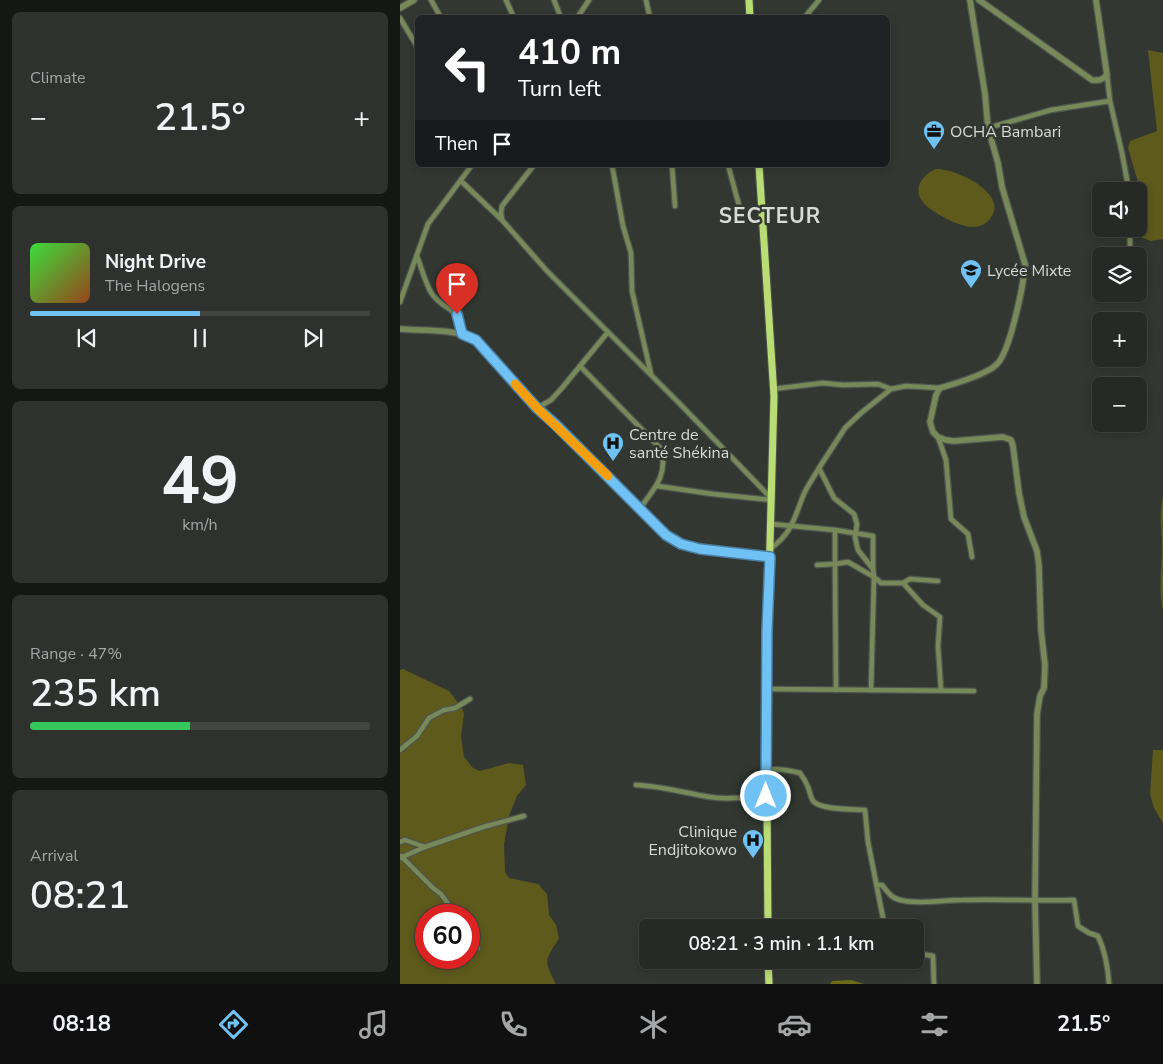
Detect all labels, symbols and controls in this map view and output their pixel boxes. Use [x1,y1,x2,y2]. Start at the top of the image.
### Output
text: 410 m [518,29,621,76]
icon: left [435,35,500,100]
text: Climate [30,67,85,89]
text: Turn left [518,74,601,104]
text: 21.5° [154,92,246,143]
text: − [30,99,47,137]
text: + [353,99,370,137]
office icon: OCHA Bambari [922,119,946,150]
place label: OCHA Bambari [950,121,1061,143]
icon: arrive [488,130,516,158]
text: Then [435,131,478,157]
map controls [1092,182,1147,432]
button: sound [1092,182,1147,237]
district label: SECTEUR [719,202,821,230]
button: layers [1092,247,1147,302]
text: Night Drive [105,249,206,275]
school or university icon: Lycée Mixte [959,258,983,289]
place label: Lycée Mixte [987,260,1071,282]
pin [436,263,478,314]
icon: arrive [443,270,471,298]
text: The Halogens [105,275,205,297]
button: + [1092,312,1147,367]
icon: previous [73,324,101,352]
icon: pause [186,324,214,352]
icon: next [299,324,327,352]
button: − [1092,377,1147,432]
place label: Centre de santé Shékina [629,424,729,464]
hospital icon: Centre de santé Shékina [601,431,625,462]
text: 49 [161,437,239,526]
text: km/h [182,514,218,536]
text: Range · 47% [30,643,122,665]
text: 235 km [30,668,161,719]
position arrow [739,769,791,821]
place label: Clinique Endjitokowo [649,821,737,861]
hospital icon: Clinique Endjitokowo [741,828,765,859]
text: Arrival [30,845,78,867]
text: 08:21 [30,870,130,921]
speed limit sign: 60 [415,904,480,969]
text: 08:21 · 3 min · 1.1 km [688,931,875,957]
icon: directions [216,1007,251,1042]
icon: music [356,1007,391,1042]
icon: phone [496,1007,531,1042]
icon: climate [636,1007,671,1042]
icon: car [777,1007,812,1042]
icon: filters [917,1007,952,1042]
text: 08:18 [53,1009,111,1039]
text: 21.5° [1057,1009,1110,1039]

